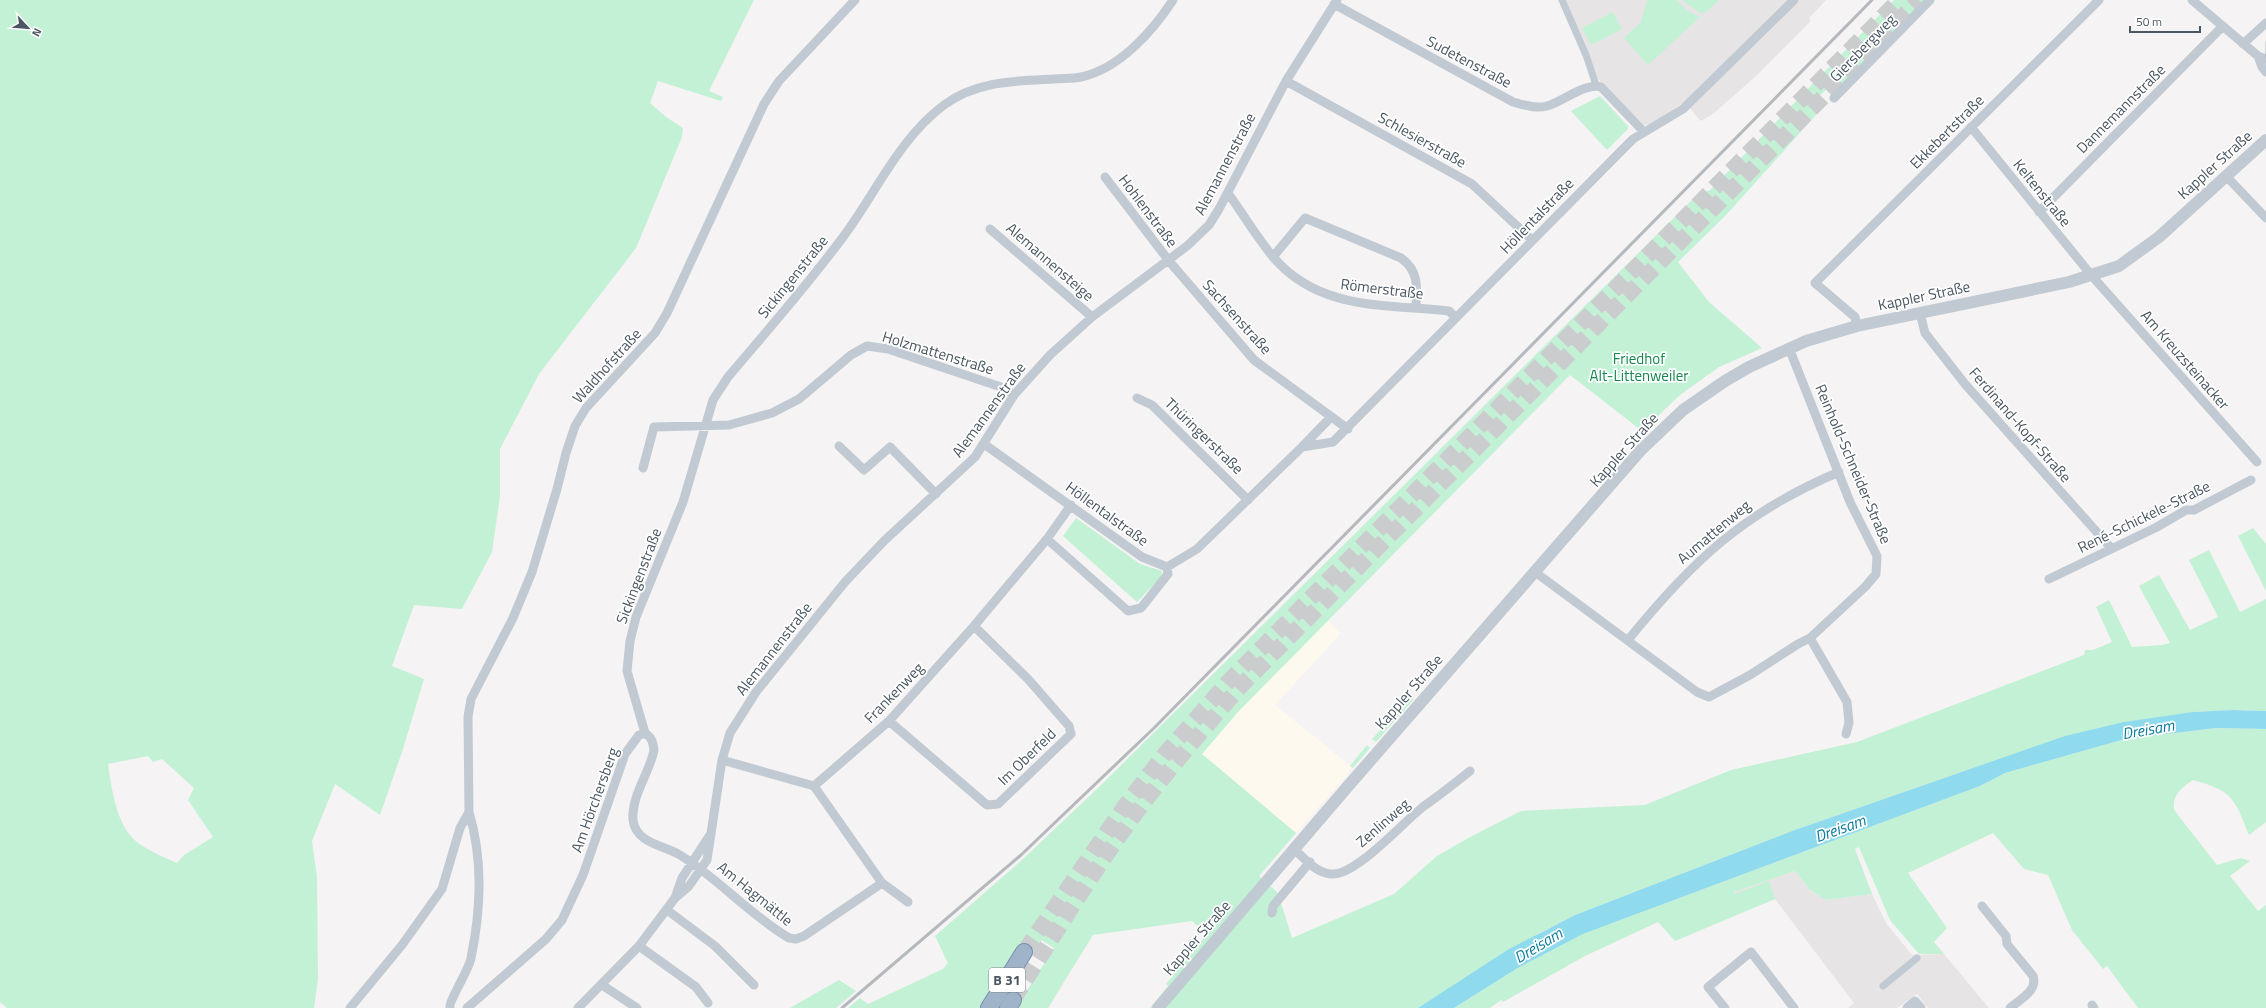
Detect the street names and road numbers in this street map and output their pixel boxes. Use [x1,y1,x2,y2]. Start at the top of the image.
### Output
street label: Giersbergweg [1824,8,1901,87]
street label: Sudetenstraße [1423,29,1516,94]
street label: Dannemannstraße [2071,59,2171,159]
street label: Ekkebertstraße [1904,89,1989,174]
street label: Schlesierstraße [1374,106,1471,173]
street label: Alemannenstraße [1188,109,1261,219]
street label: Kappler Straße [2172,125,2257,204]
street label: Keltenstraße [2008,154,2077,232]
street label: Hohlenstraße [1113,169,1184,252]
street label: Höllentalstraße [1494,172,1579,259]
street label: Alemannensteige [1001,217,1099,306]
street label: Sickingenstraße [752,230,833,323]
street label: Römerstraße [1339,272,1425,305]
street label: Sachsenstraße [1197,274,1277,359]
street label: Kappler Straße [1876,275,1972,316]
street label: Am Kreuzsteinacker [2135,305,2235,415]
street label: Waldhofstraße [567,323,647,408]
street label: Holzmattenstraße [880,325,997,380]
street label: Alemannenstraße [946,357,1031,462]
street label: Ferdinand-Kopf-Straße [1964,362,2077,487]
street label: Reinhold-Schneider-Straße [1809,380,1898,547]
street label: Thüringerstraße [1160,392,1249,479]
street label: Kappler Straße [1584,407,1663,492]
street label: René-Schickele-Straße [2074,474,2214,559]
street label: Höllentalstraße [1061,476,1154,552]
street label: Aumattenweg [1672,494,1756,569]
street label: Sickingenstraße [610,525,667,627]
street label: Alemannenstraße [730,597,817,700]
street label: Kappler Straße [1369,649,1448,735]
street label: Frankenweg [858,657,929,729]
street label: Im Oberfeld [992,723,1061,791]
street label: Am Hörchersberg [565,744,624,856]
street label: Zenlinweg [1351,792,1415,853]
street label: Am Hagmättle [712,856,798,931]
street label: Kappler Straße [1157,895,1236,981]
road number: B 31 [989,968,1025,992]

